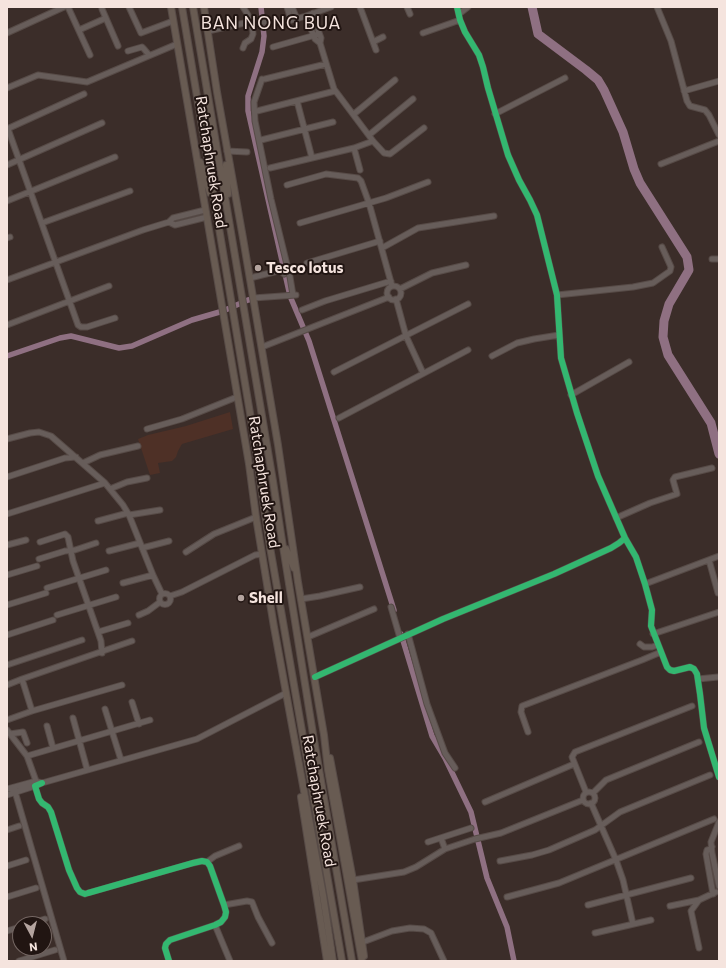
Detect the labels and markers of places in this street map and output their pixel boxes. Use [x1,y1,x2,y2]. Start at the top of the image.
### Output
place label: Tesco lotus [266,259,343,277]
marker: Tesco lotus [253,263,263,273]
place label: Shell [249,589,283,607]
marker: Shell [236,593,246,603]

